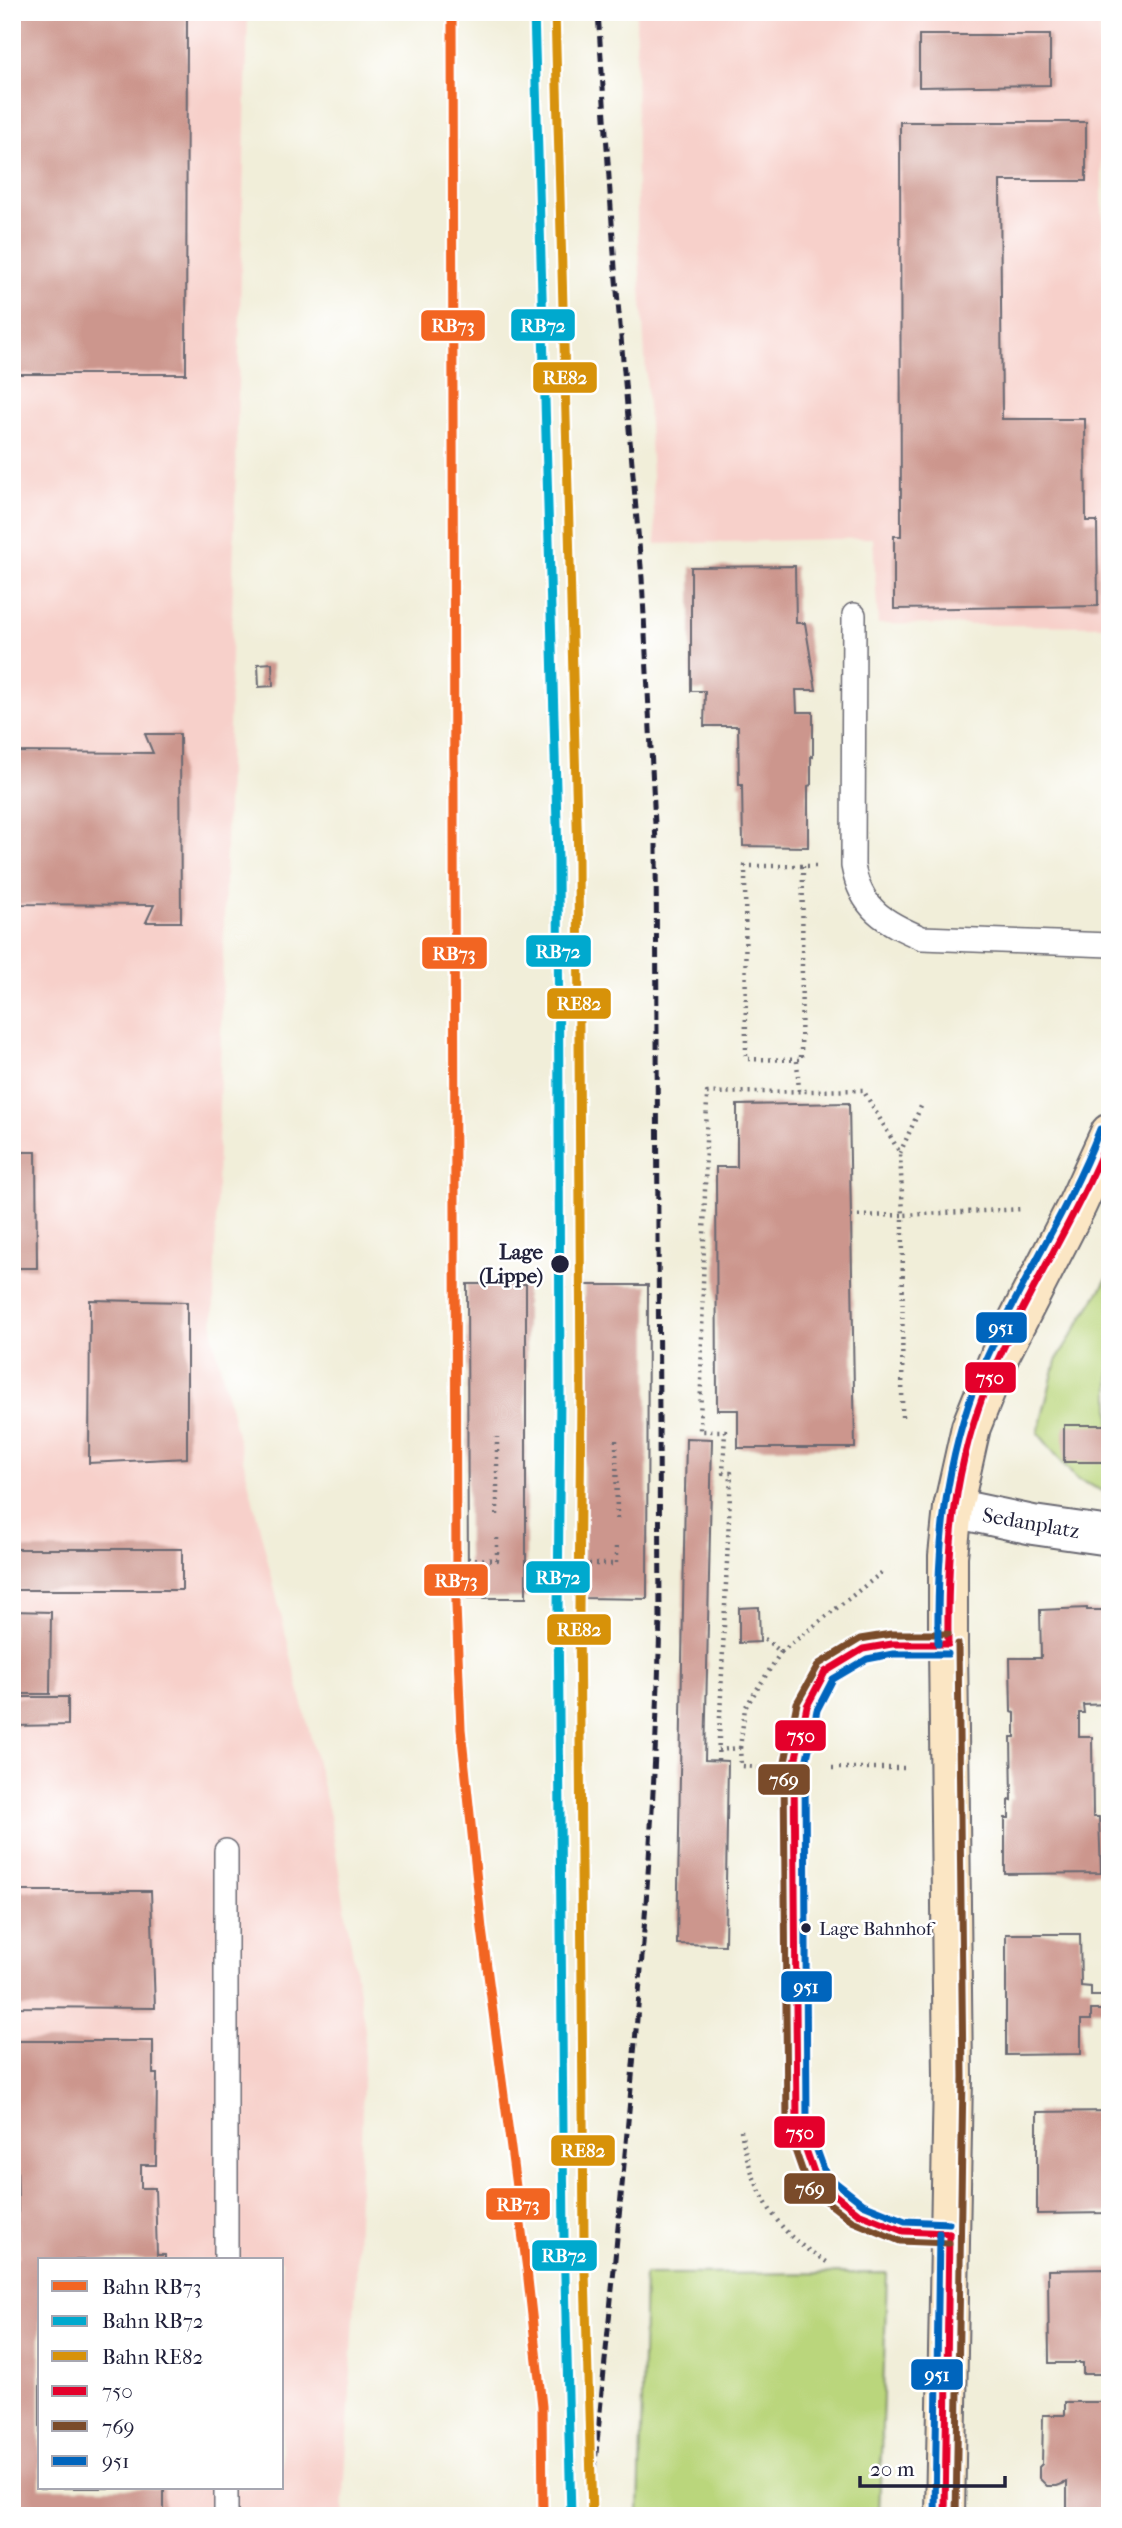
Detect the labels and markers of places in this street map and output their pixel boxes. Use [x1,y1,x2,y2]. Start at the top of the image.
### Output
place label: Lage (Lippe) [479,1240,544,1288]
marker: Lage (Lippe) [549,1253,571,1275]
place label: Lage Bahnhof [819,1918,936,1940]
marker: Lage Bahnhof [799,1921,813,1935]

